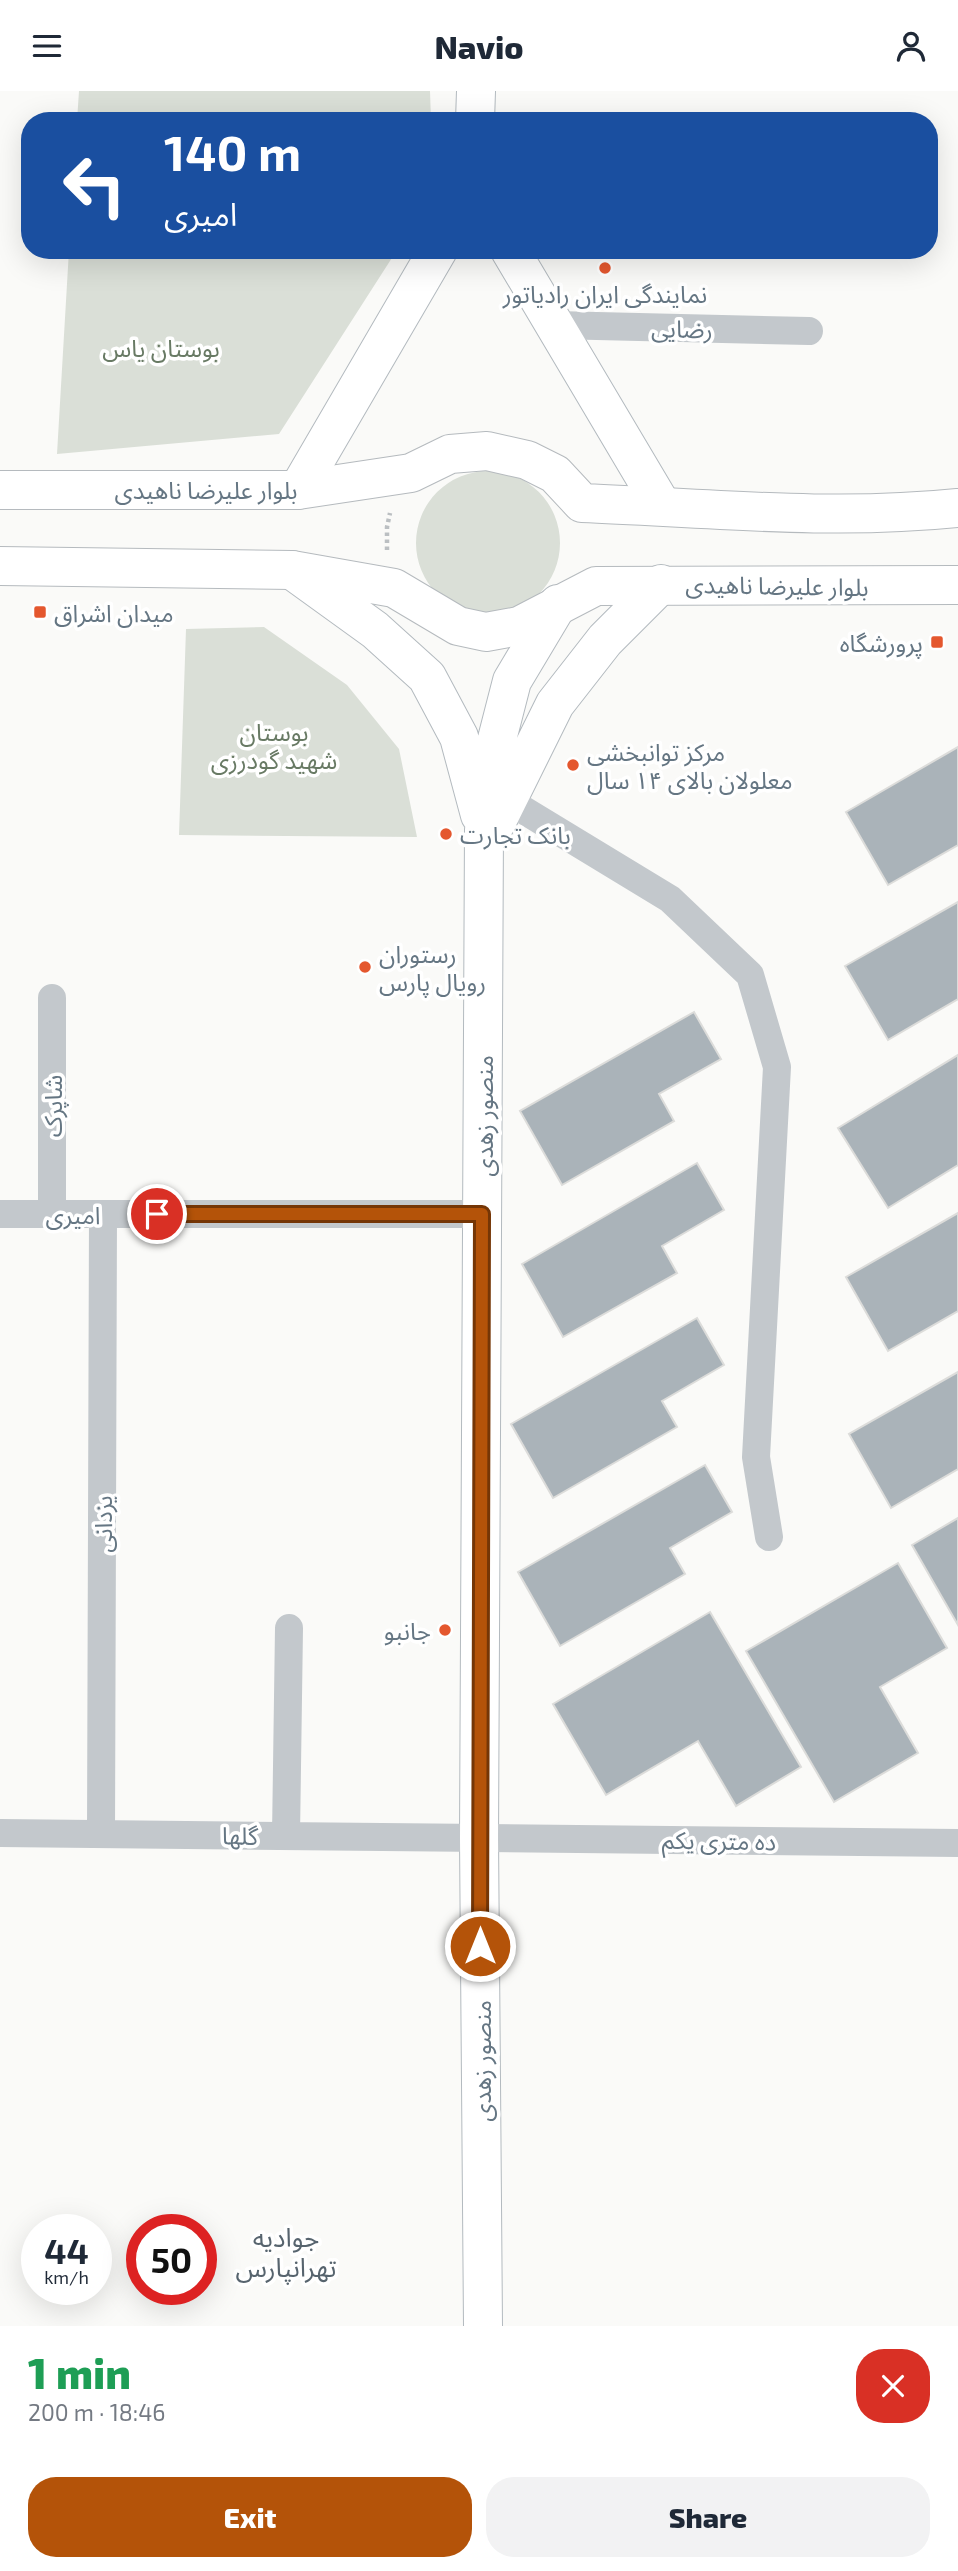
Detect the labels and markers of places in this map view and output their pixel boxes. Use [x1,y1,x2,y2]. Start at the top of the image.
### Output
marker: نمایندگی ایران رادیاتور [597,260,613,276]
place label: نمایندگی ایران رادیاتور [502,279,707,309]
place label: میدان اشراق [54,598,174,628]
marker: میدان اشراق [32,604,48,620]
place label: پرورشگاه [840,628,923,659]
marker: پرورشگاه [929,634,945,650]
place label: مرکز توانبخشی معلولان بالای ۱۴ سال [587,737,793,795]
marker: مرکز توانبخشی معلولان بالای ۱۴ سال [565,757,581,773]
place label: بانک تجارت [460,820,571,850]
marker: بانک تجارت [438,826,454,842]
place label: رستوران رویال پارس [379,939,486,998]
marker: رستوران رویال پارس [357,959,373,975]
pin [127,1184,187,1244]
place label: جانبو [384,1616,431,1646]
marker: جانبو [437,1622,453,1638]

